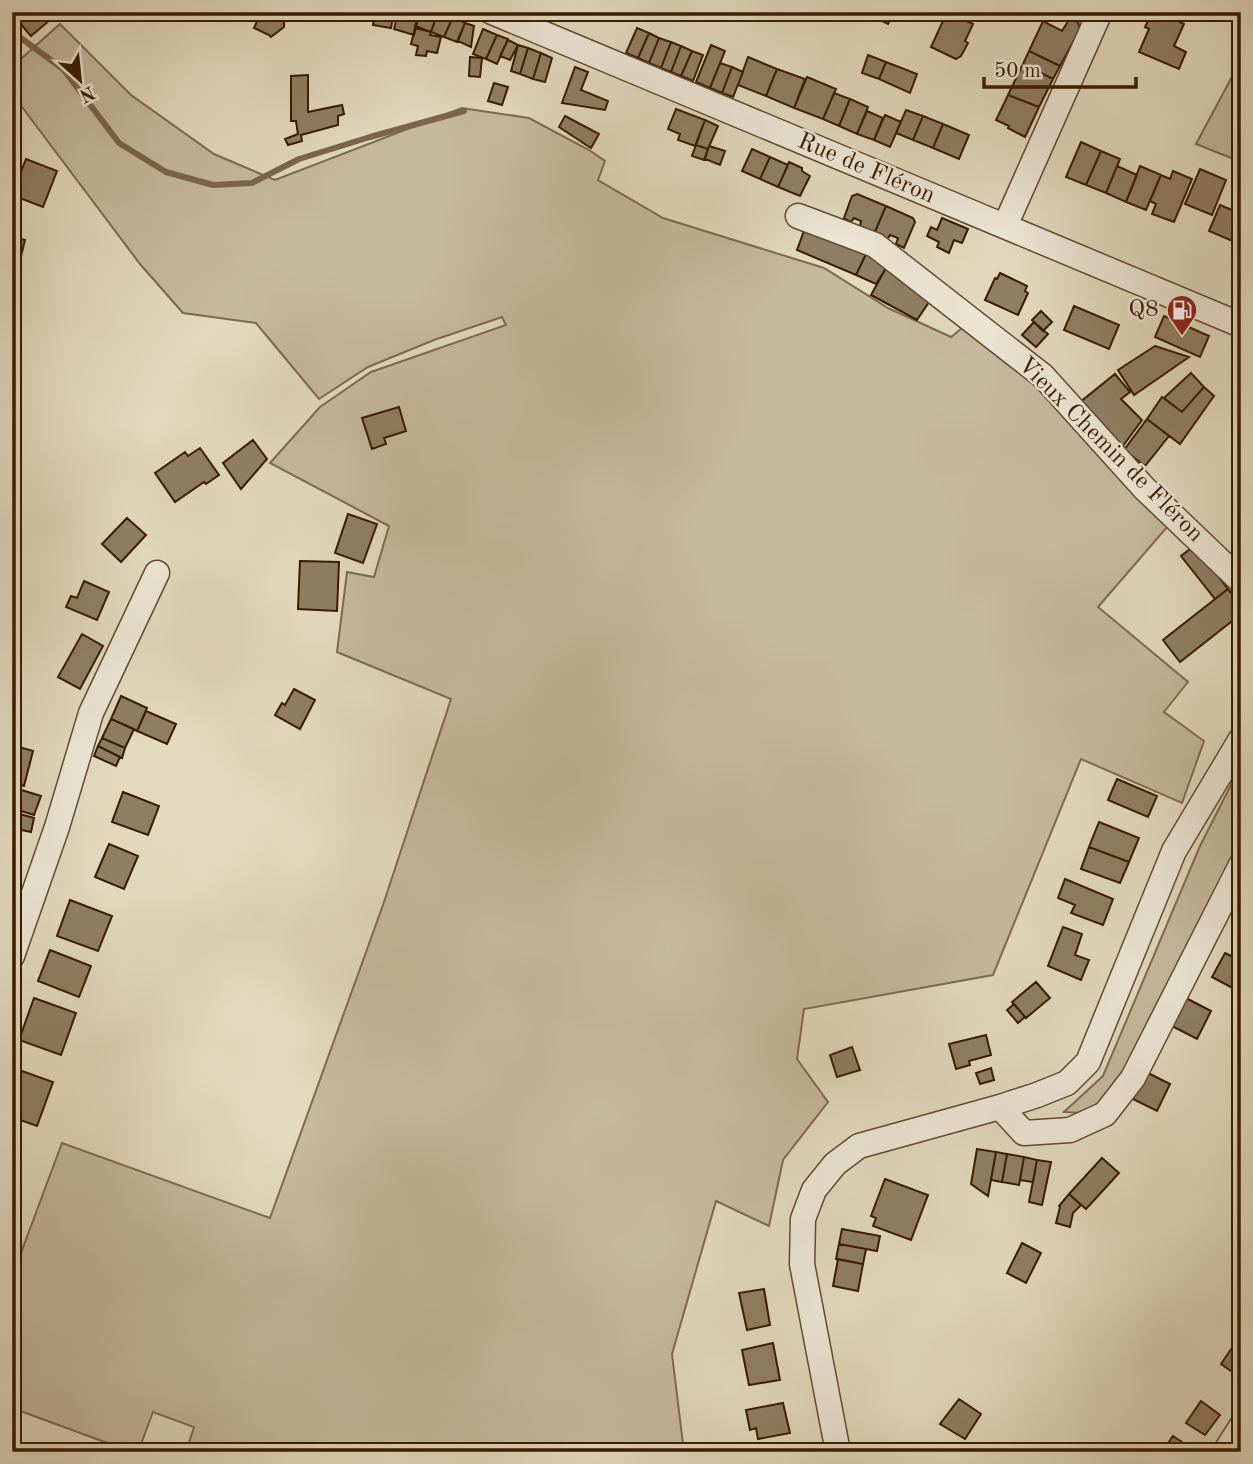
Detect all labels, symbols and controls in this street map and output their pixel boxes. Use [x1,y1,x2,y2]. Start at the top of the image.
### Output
north arrow [46,46,116,116]
scale bar [984,46,1136,90]
text: 50 m [994,61,1041,82]
text: N [75,81,97,105]
street label: Rue de Fléron [794,129,938,209]
fuel station icon: Q8 [1165,293,1199,337]
place label: Q8 [1128,298,1159,322]
street label: Vieux Chemin de Fléron [1013,353,1207,547]

